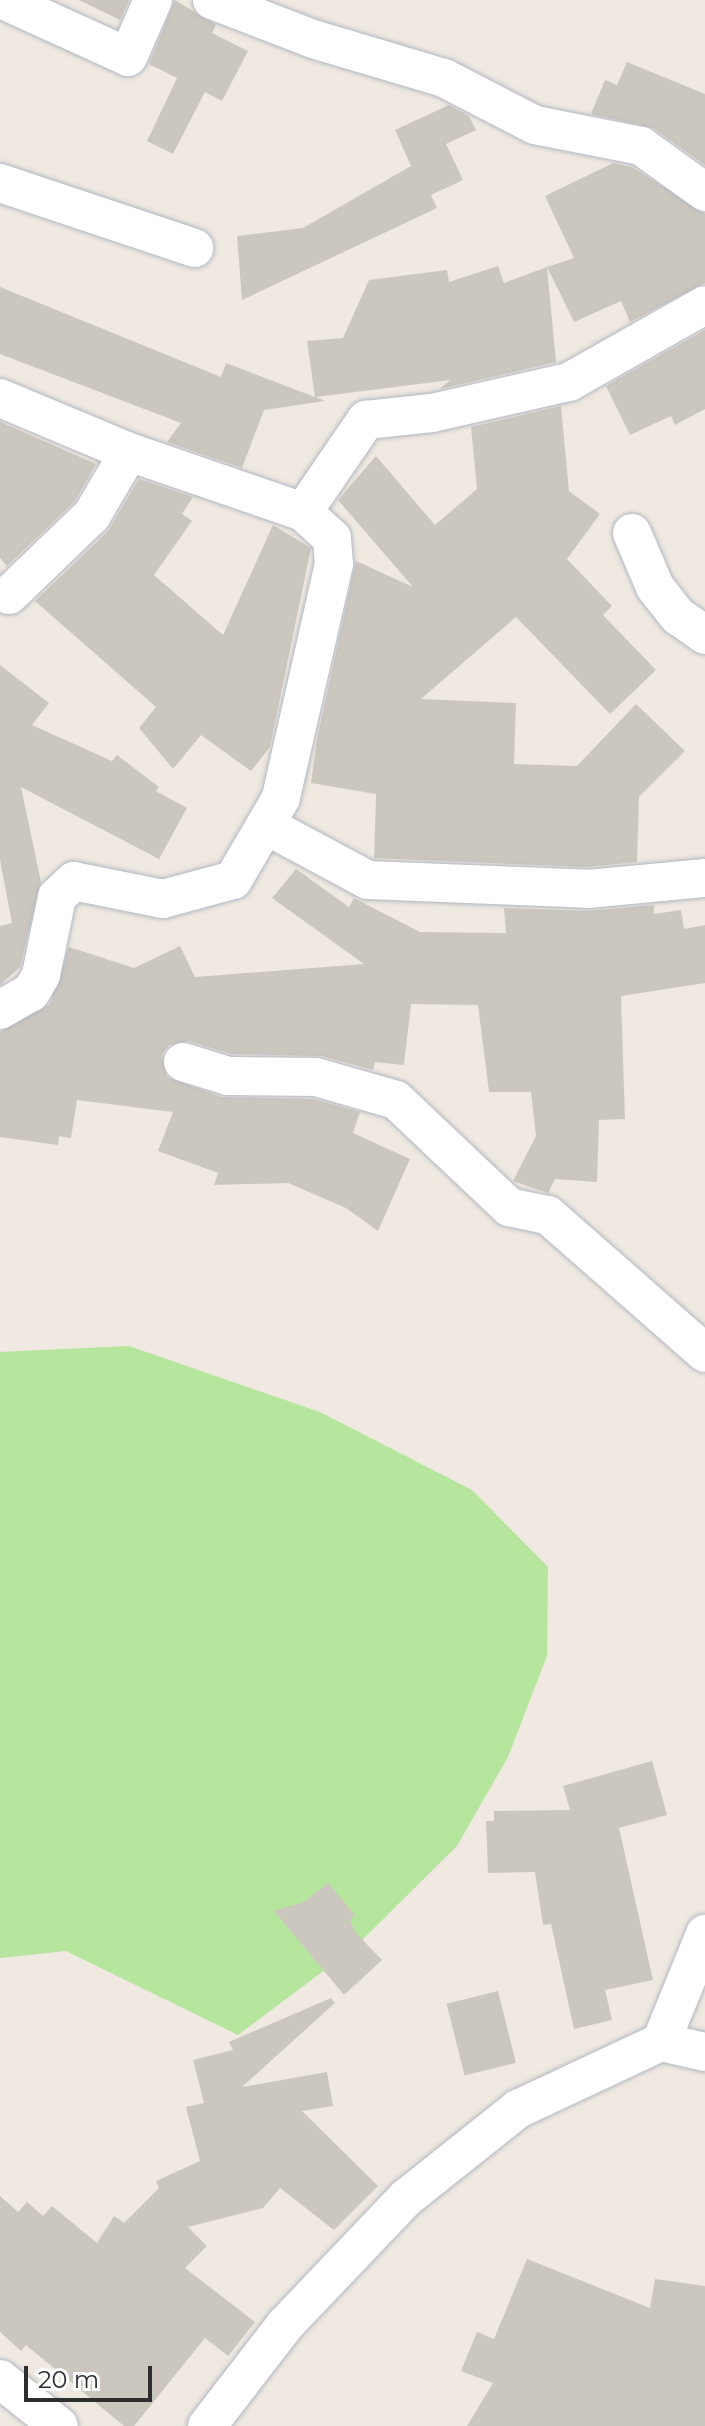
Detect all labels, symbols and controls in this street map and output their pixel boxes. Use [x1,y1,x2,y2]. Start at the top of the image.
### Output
scale bar [28,2350,156,2400]
text: 20 m [38,2365,99,2394]

